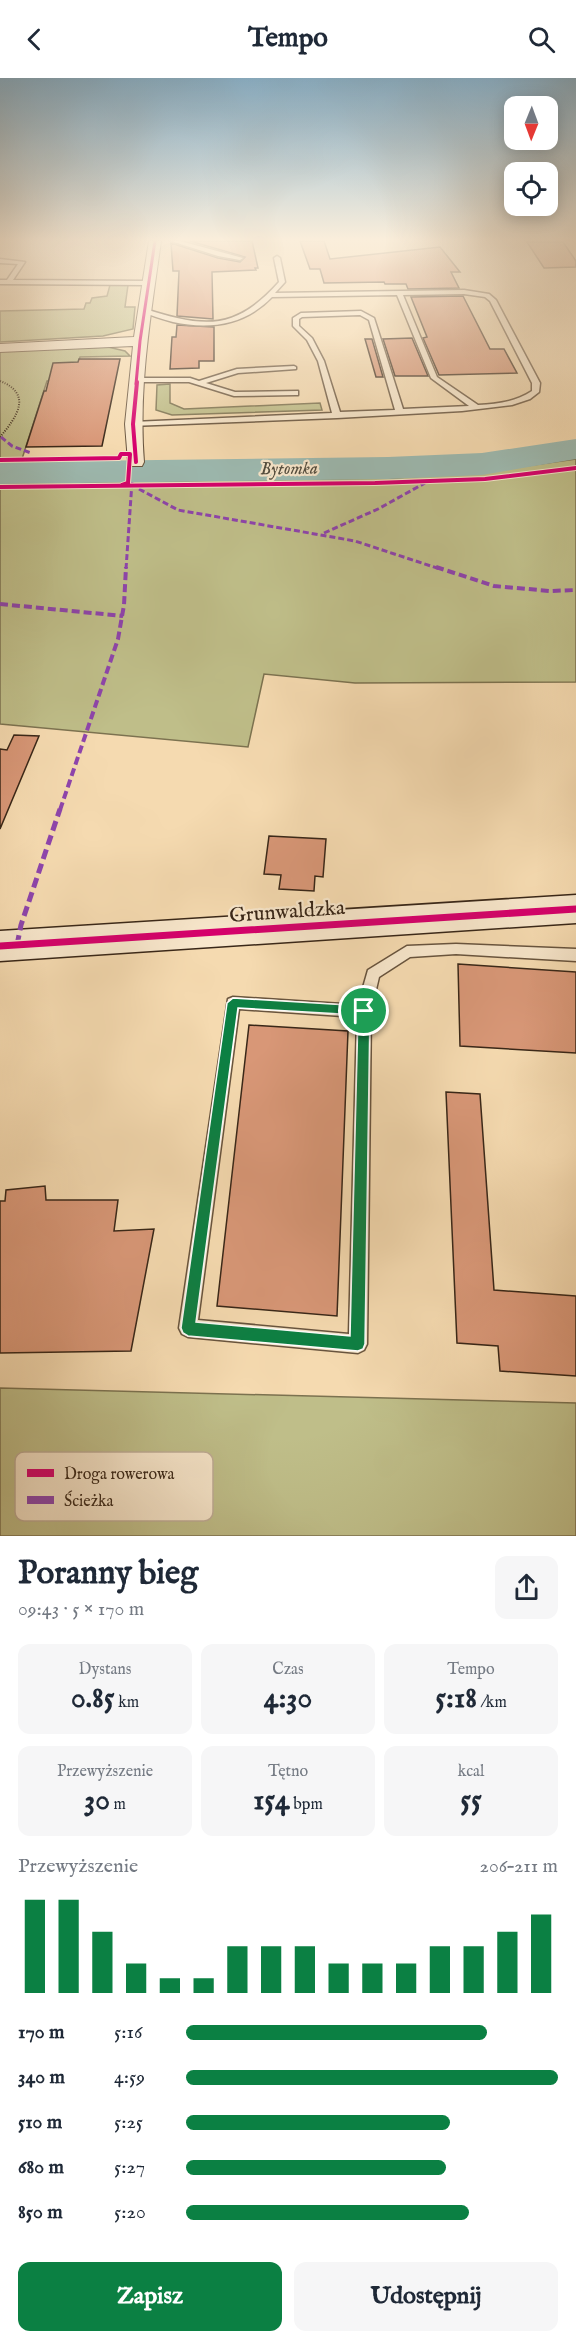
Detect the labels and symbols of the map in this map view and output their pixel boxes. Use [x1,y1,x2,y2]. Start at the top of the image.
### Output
north arrow [504,96,558,150]
water label: Bytomka [260,457,318,482]
street label: Grunwaldzka [228,895,347,930]
pin [338,985,389,1036]
legend [15,1452,213,1521]
text: Droga rowerowa [64,1465,174,1485]
text: Ścieżka [64,1490,114,1512]

